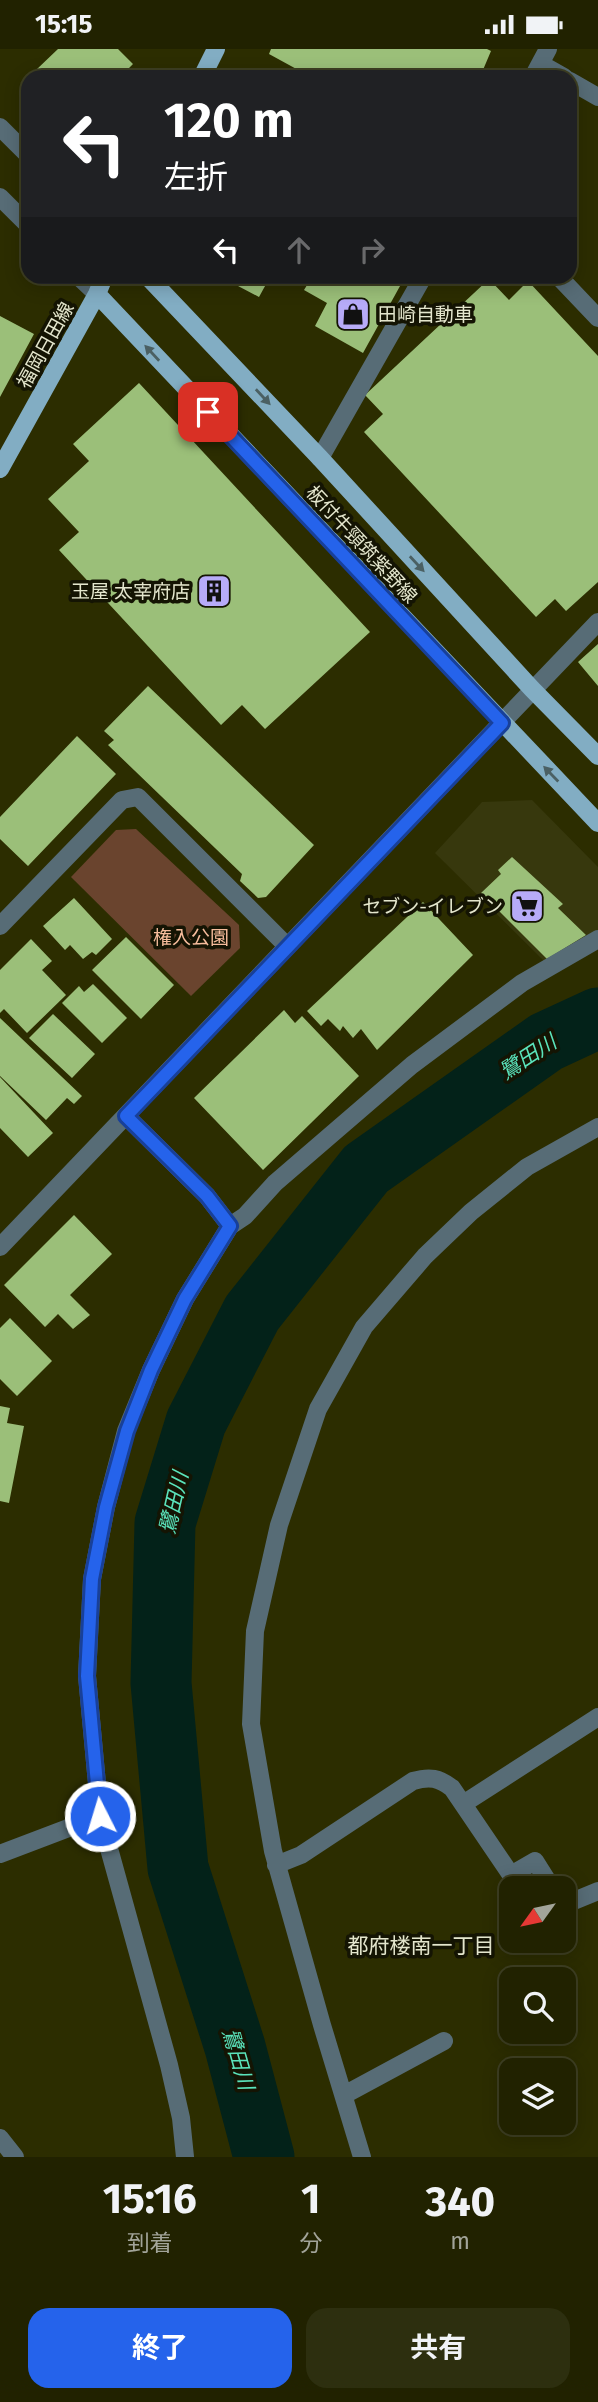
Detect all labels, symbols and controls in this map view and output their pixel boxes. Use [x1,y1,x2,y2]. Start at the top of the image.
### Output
text: 15:15 [35,9,92,40]
text: 120 m [164,91,294,150]
icon: left [49,98,140,189]
text: 左折 [164,158,228,196]
icon: left [207,231,245,269]
icon: ahead [280,231,318,269]
icon: right [353,231,391,269]
shop icon: 田崎自動車 [334,295,372,333]
street label: 福岡日田線 [12,298,79,392]
place label: 田崎自動車 [378,303,473,326]
one-way arrow [145,345,161,362]
pin [178,382,238,442]
one-way arrow [254,388,270,405]
icon: arrive [189,393,227,431]
street label: 板付牛頸筑紫野線 [301,481,422,608]
one-way arrow [409,555,425,572]
building icon: 玉屋 太宰府店 [195,572,233,610]
place label: 玉屋 太宰府店 [71,580,190,603]
one-way arrow [542,765,559,782]
supermarket icon: セブン-イレブン [508,887,546,925]
place label: セブン-イレブン [362,895,503,918]
park label: 権入公園 [153,926,229,949]
water label: 鷺田川 [495,1028,563,1085]
water label: 鷺田川 [154,1467,194,1537]
position arrow [63,1779,137,1853]
north arrow [499,1876,576,1953]
map controls [499,1876,576,2135]
district label: 都府楼南一丁目 [348,1933,495,1959]
button: search [499,1967,576,2044]
water label: 鷺田川 [217,2025,260,2095]
button: layers [499,2058,576,2135]
text: 15:16 [103,2174,197,2224]
text: 1 [301,2174,321,2224]
text: 340 [425,2177,495,2227]
text: m [450,2227,470,2255]
text: 到着 [127,2229,173,2257]
text: 分 [299,2229,322,2257]
button: 終了 [28,2308,292,2388]
button: 共有 [306,2308,570,2388]

